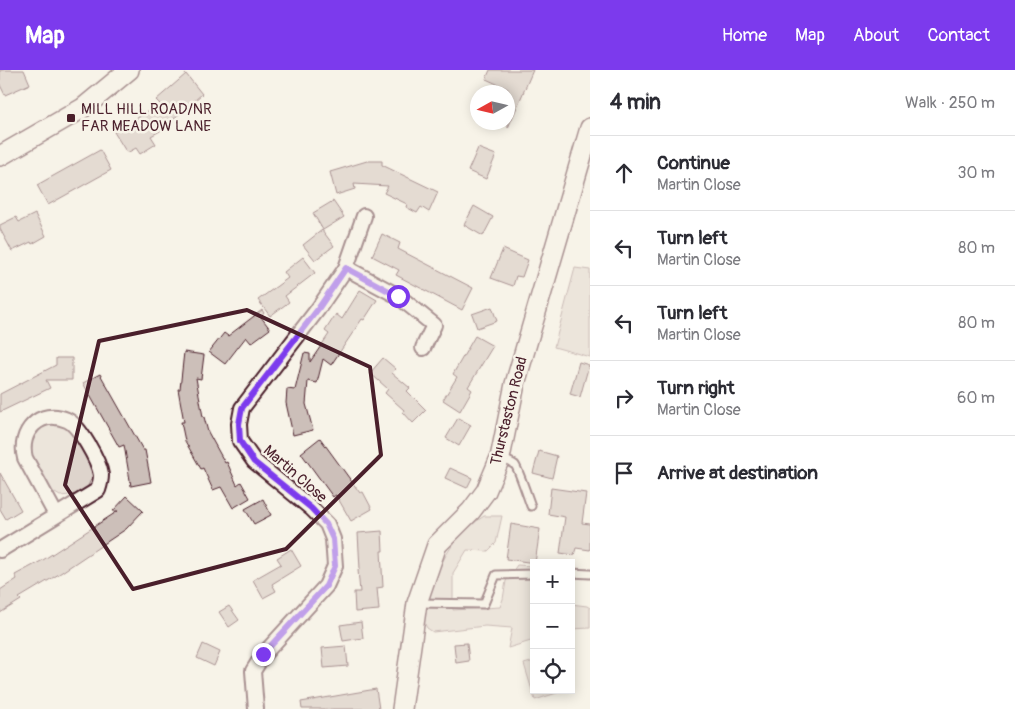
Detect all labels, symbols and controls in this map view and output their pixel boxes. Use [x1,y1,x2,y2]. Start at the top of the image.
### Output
text: Map [25,21,65,50]
text: Home [722,24,767,47]
text: Map [795,24,825,47]
text: About [853,24,899,47]
text: Contact [927,24,990,47]
north arrow [470,85,515,130]
text: 4 min [610,89,661,116]
text: Walk · 250 m [905,93,995,113]
place label: MILL HILL ROAD/NR FAR MEADOW LANE [81,100,212,136]
marker: MILL HILL ROAD/NR FAR MEADOW LANE [65,112,77,124]
text: Continue [657,151,730,175]
icon: ahead [610,159,638,187]
text: 30 m [957,163,995,183]
text: Martin Close [657,175,741,195]
text: Turn left [657,226,727,250]
icon: left [610,234,638,262]
text: 80 m [958,238,995,258]
text: Martin Close [657,250,741,270]
route start [387,285,410,308]
text: Turn left [657,301,727,325]
icon: left [610,309,638,337]
text: 80 m [958,313,995,333]
text: Martin Close [657,325,741,345]
street label: Thurstaston Road [486,355,532,467]
text: Turn right [657,376,735,400]
icon: right [610,384,638,412]
text: 60 m [957,388,995,408]
text: Martin Close [657,400,741,420]
street label: Martin Close [259,441,331,507]
icon: arrive [610,459,638,487]
text: Arrive at destination [657,461,818,485]
map controls [530,559,575,694]
button: + [530,559,575,604]
button: − [530,604,575,649]
route end [252,643,275,666]
button: locate [530,649,575,694]

